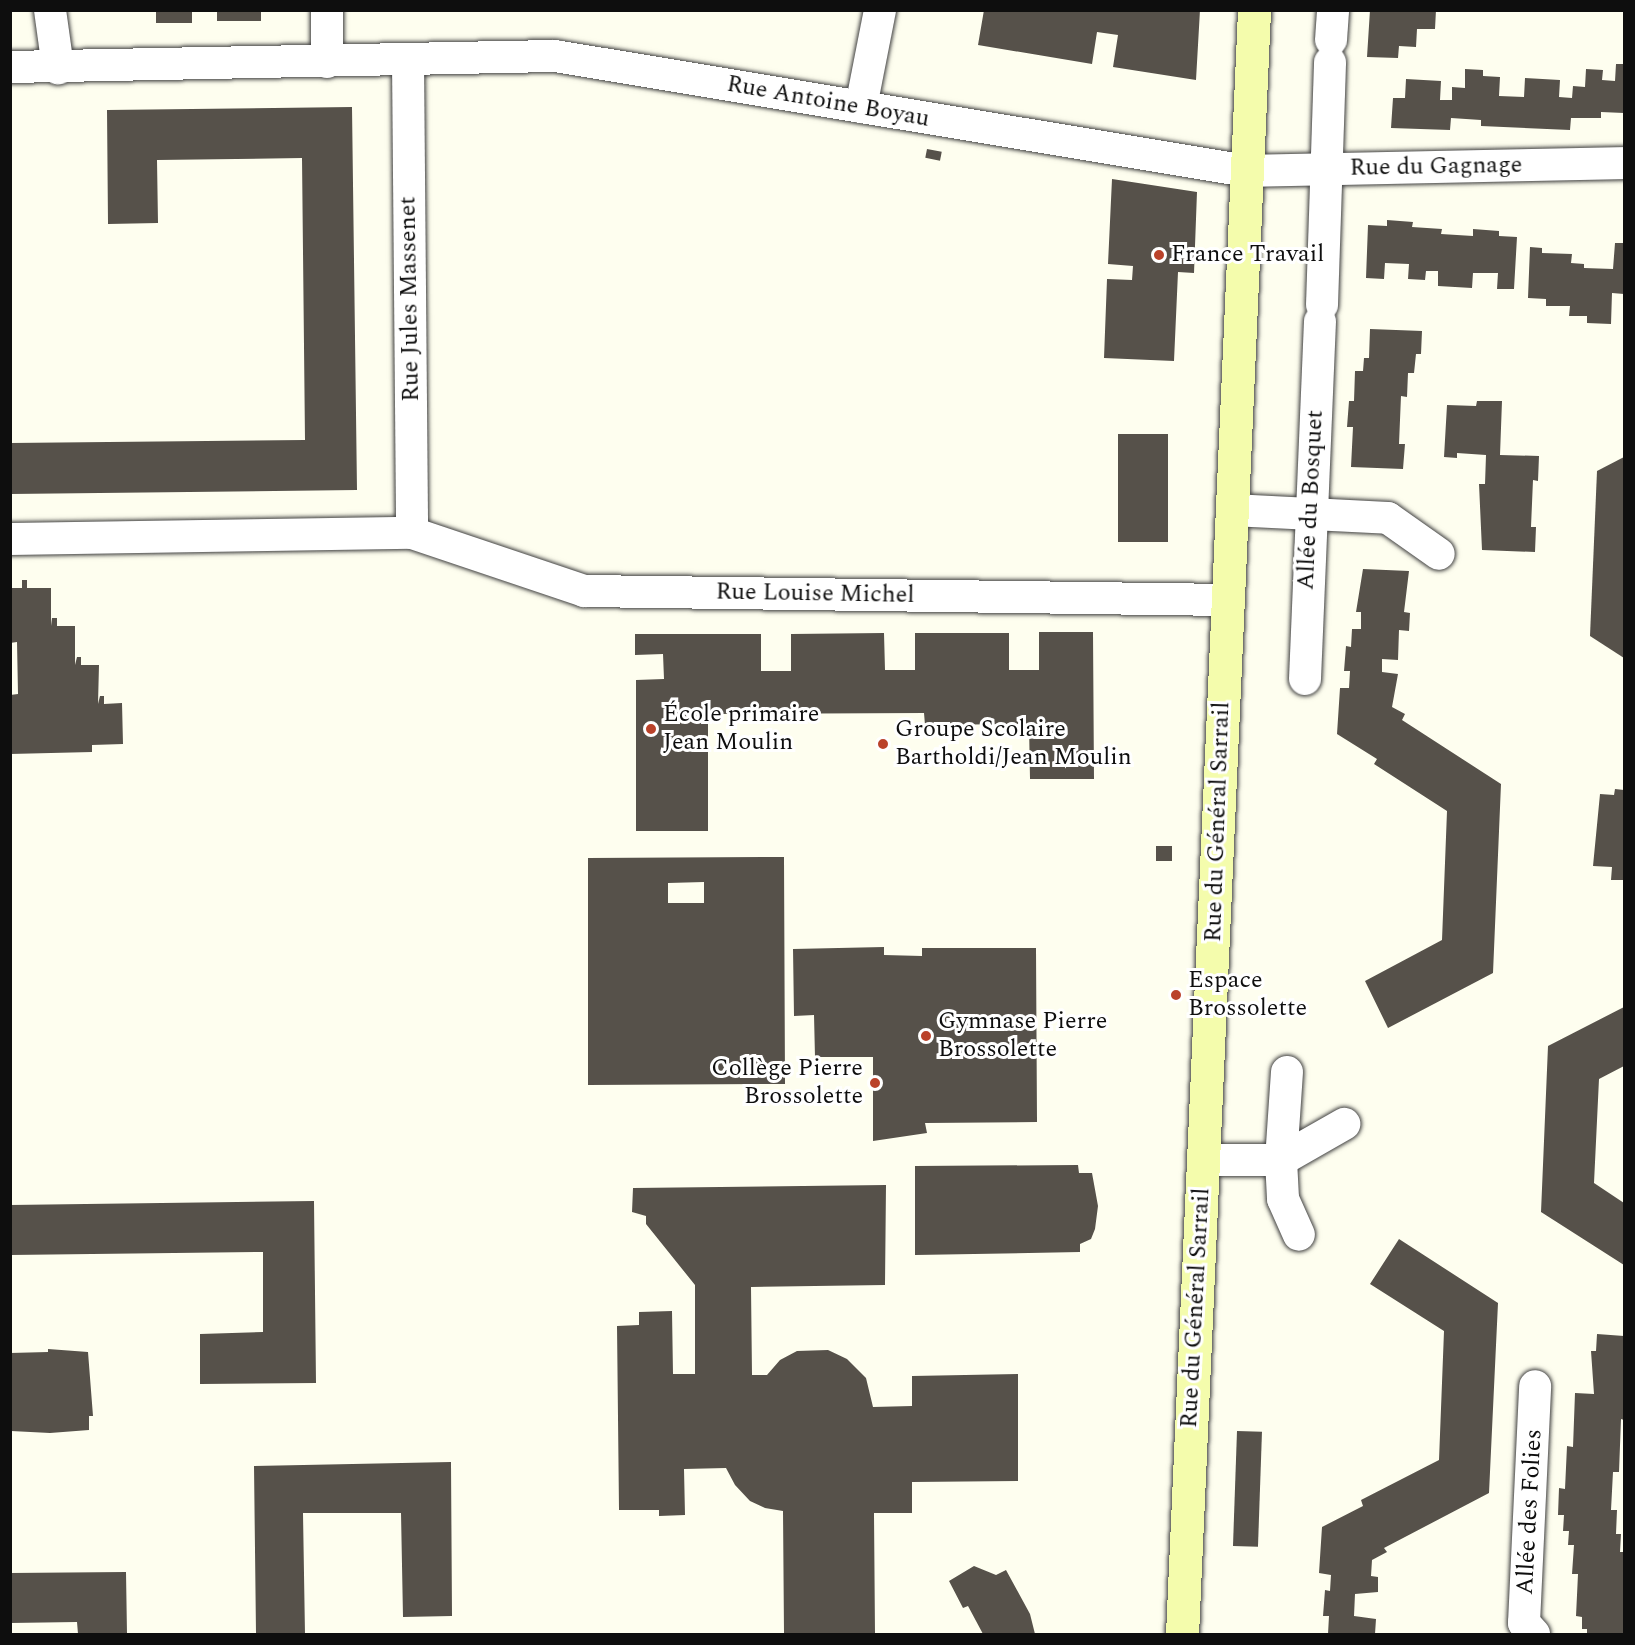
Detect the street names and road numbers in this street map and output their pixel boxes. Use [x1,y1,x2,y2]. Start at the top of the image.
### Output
street label: Rue Antoine Boyau [724,70,932,134]
street label: Rue du Gagnage [1349,151,1523,183]
street label: Rue Jules Massenet [394,196,426,402]
street label: Allée du Bosquet [1292,409,1330,591]
street label: Rue Louise Michel [715,578,915,610]
street label: Rue du Général Sarrail [1199,701,1237,943]
street label: Rue du Général Sarrail [1175,1187,1217,1429]
street label: Allée des Folies [1511,1428,1549,1596]

